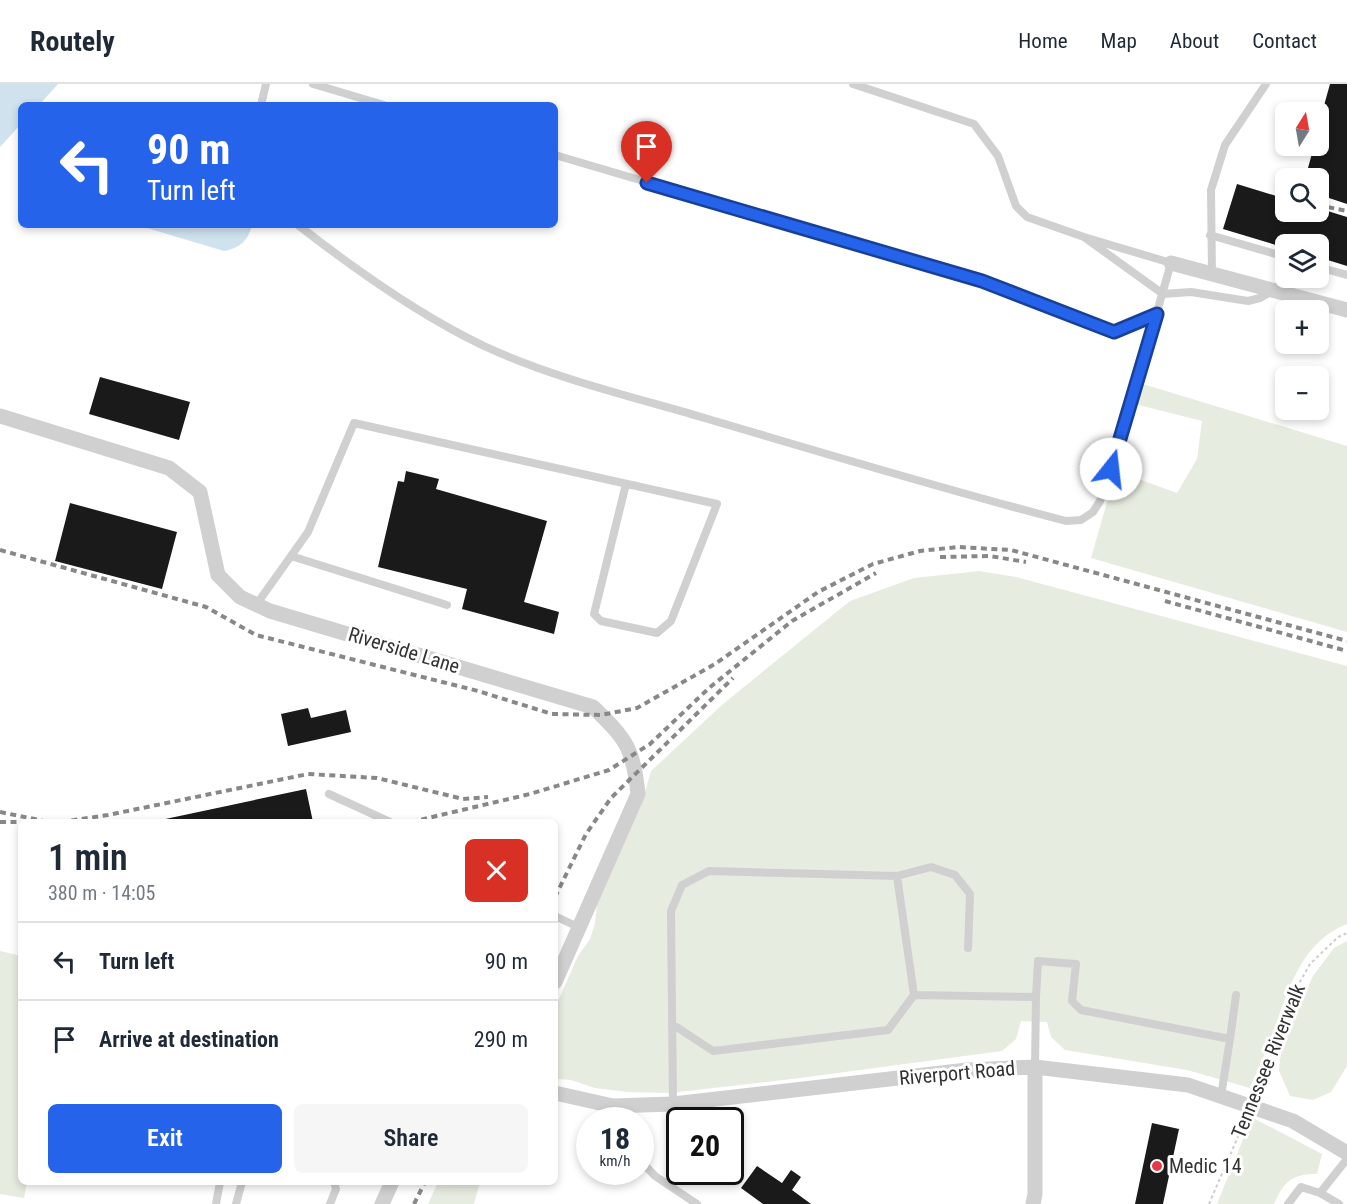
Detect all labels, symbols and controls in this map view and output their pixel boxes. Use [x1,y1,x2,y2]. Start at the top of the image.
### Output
text: Routely [30,25,115,58]
text: Home [1018,29,1068,53]
text: Map [1101,29,1137,53]
text: About [1170,29,1219,53]
text: Contact [1252,29,1317,53]
north arrow [1275,102,1329,156]
map controls [1275,102,1329,420]
pin [621,121,672,183]
text: 90 m [147,125,230,174]
icon: left [48,126,126,204]
icon: arrive [630,130,663,163]
button: search [1275,168,1329,222]
text: Turn left [147,175,236,207]
button: layers [1275,234,1329,288]
button: + [1275,300,1329,354]
button: − [1275,366,1329,420]
position arrow [1079,437,1143,501]
street label: Riverside Lane [346,622,462,678]
text: 1 min [48,837,128,879]
button: close [465,839,528,902]
text: 380 m · 14:05 [48,881,155,905]
icon: left [48,945,81,978]
text: Turn left [99,949,174,974]
text: 90 m [485,949,528,974]
street label: Tennessee Riverwalk [1226,980,1310,1142]
icon: arrive [48,1023,81,1056]
text: Arrive at destination [99,1027,279,1052]
text: 290 m [474,1027,528,1052]
street label: Riverport Road [898,1056,1016,1090]
button: Exit [48,1104,282,1173]
button: Share [294,1104,528,1173]
speed limit sign: 20 [666,1107,744,1185]
text: 18 [600,1121,630,1156]
text: km/h [600,1152,630,1170]
place label: Medic 14 [1169,1154,1242,1178]
marker: Medic 14 [1150,1159,1164,1173]

